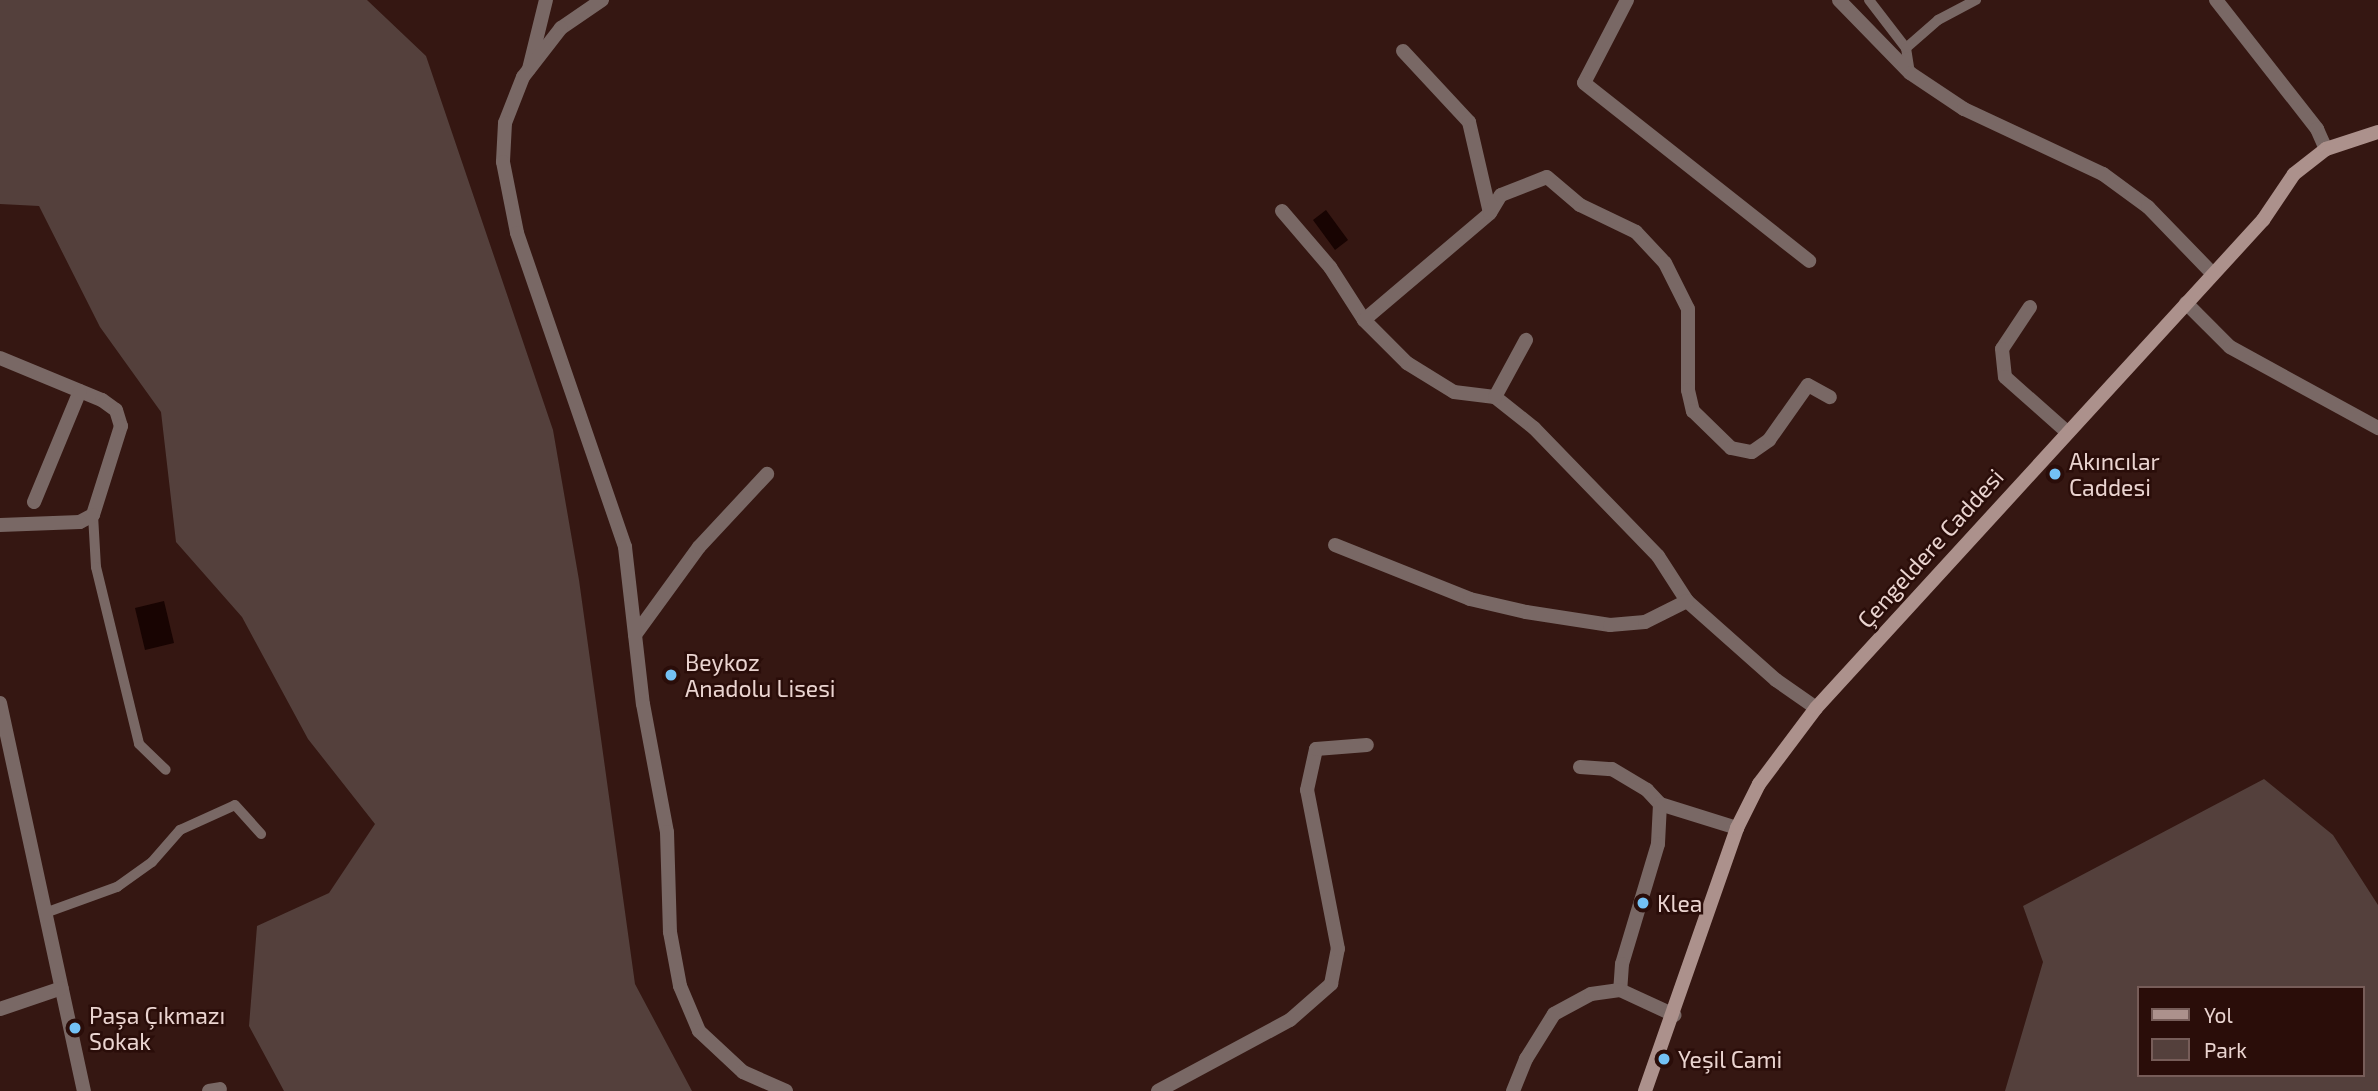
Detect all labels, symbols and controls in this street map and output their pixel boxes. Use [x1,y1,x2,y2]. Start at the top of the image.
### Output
place label: Akıncılar Caddesi [2069,447,2160,501]
street label: Çengeldere Caddesi [1851,463,2009,633]
marker: Akıncılar Caddesi [2047,466,2063,482]
place label: Beykoz Anadolu Lisesi [685,648,836,702]
marker: Beykoz Anadolu Lisesi [663,667,679,683]
place label: Klea [1657,889,1702,917]
marker: Klea [1635,895,1651,911]
legend [2136,986,2364,1077]
place label: Paşa Çıkmazı Sokak [89,1001,225,1055]
text: Yol [2204,1002,2233,1027]
marker: Paşa Çıkmazı Sokak [67,1020,83,1036]
text: Park [2204,1037,2247,1062]
place label: Yeşil Cami [1678,1045,1783,1073]
marker: Yeşil Cami [1656,1051,1672,1067]

